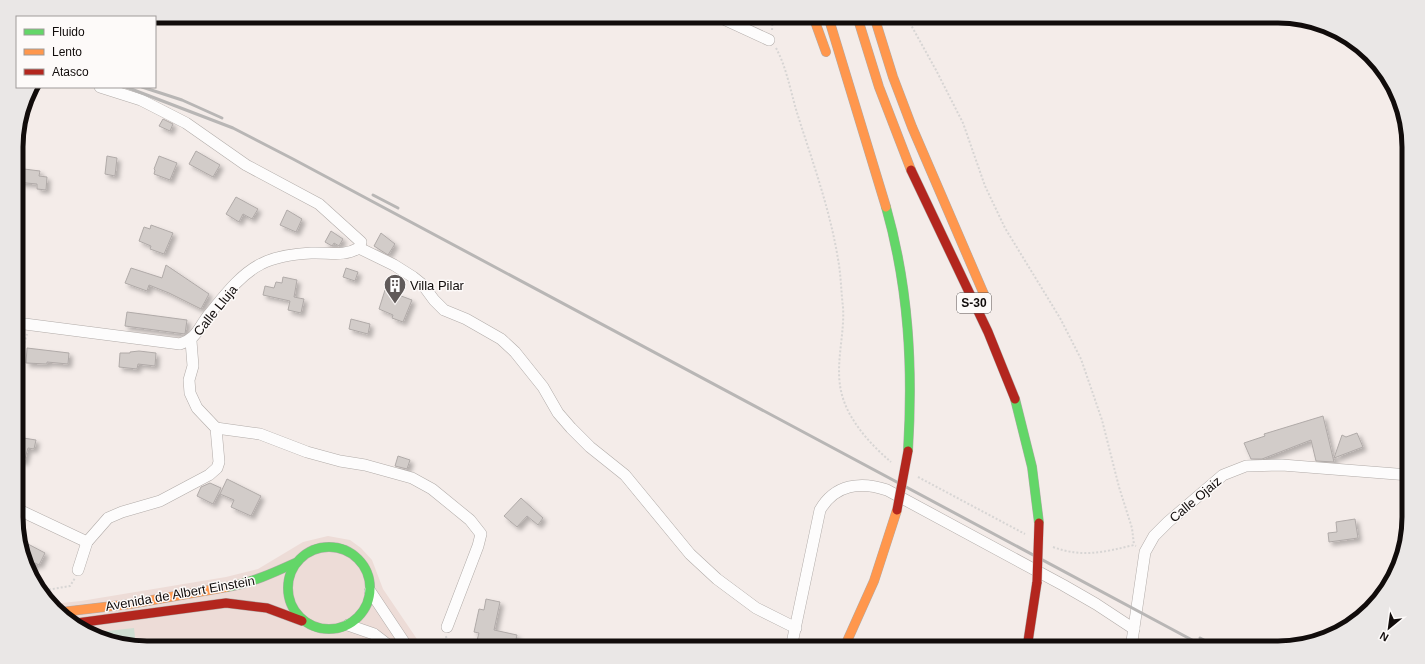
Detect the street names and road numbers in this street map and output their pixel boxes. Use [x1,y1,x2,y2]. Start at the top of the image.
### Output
street label: Calle Lluja [190,281,241,339]
road number: S-30 [957,293,991,313]
street label: Calle Ojaiz [1166,473,1224,525]
street label: Avenida de Albert Einstein [104,573,256,614]

